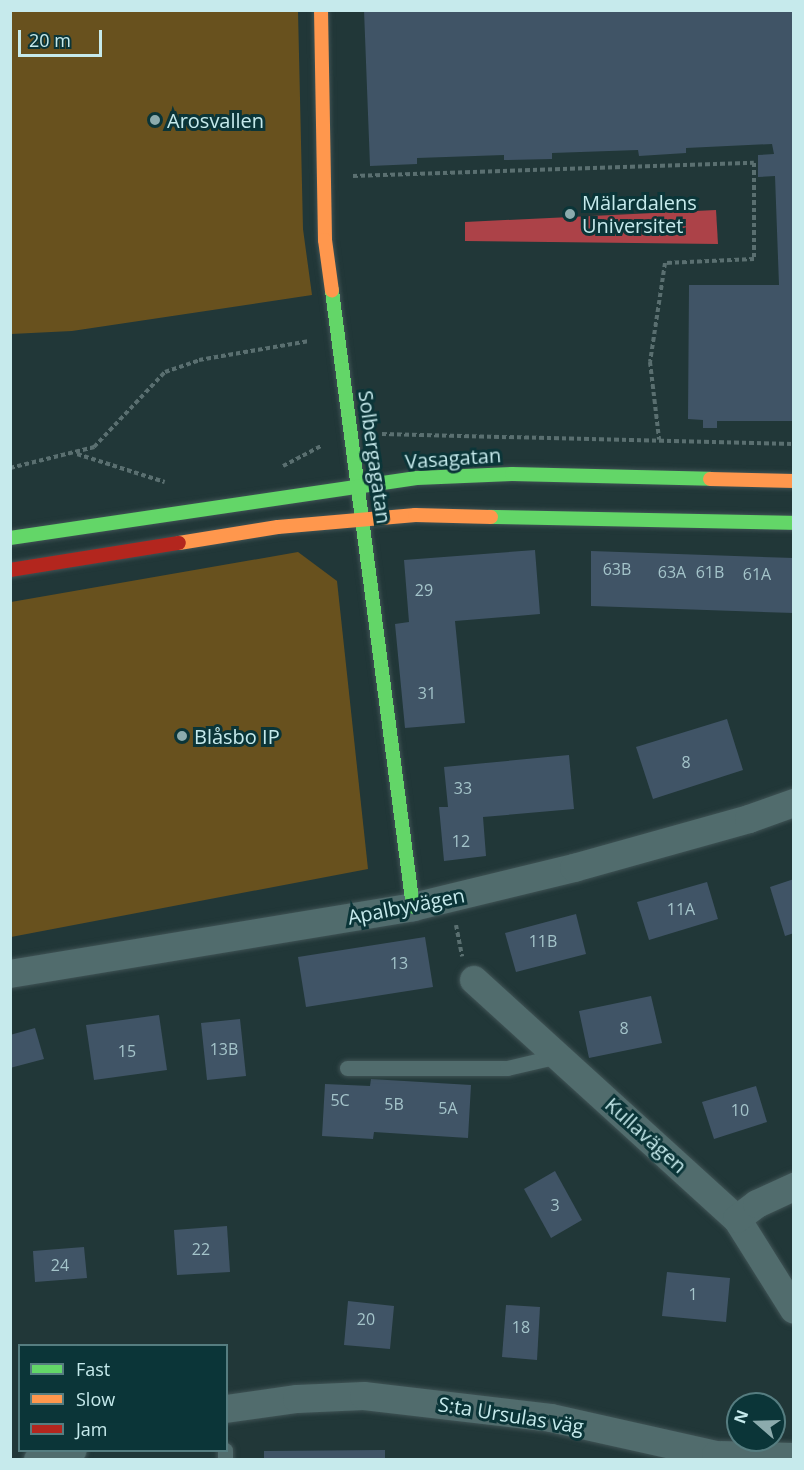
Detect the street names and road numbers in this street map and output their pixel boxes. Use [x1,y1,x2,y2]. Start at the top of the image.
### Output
street label: Solbergagatan [354,389,396,525]
street label: Vasagatan [404,443,502,473]
street label: Apalbyvägen [345,883,467,929]
street label: Kullavägen [600,1092,692,1178]
street label: S:ta Ursulas väg [436,1392,586,1438]

